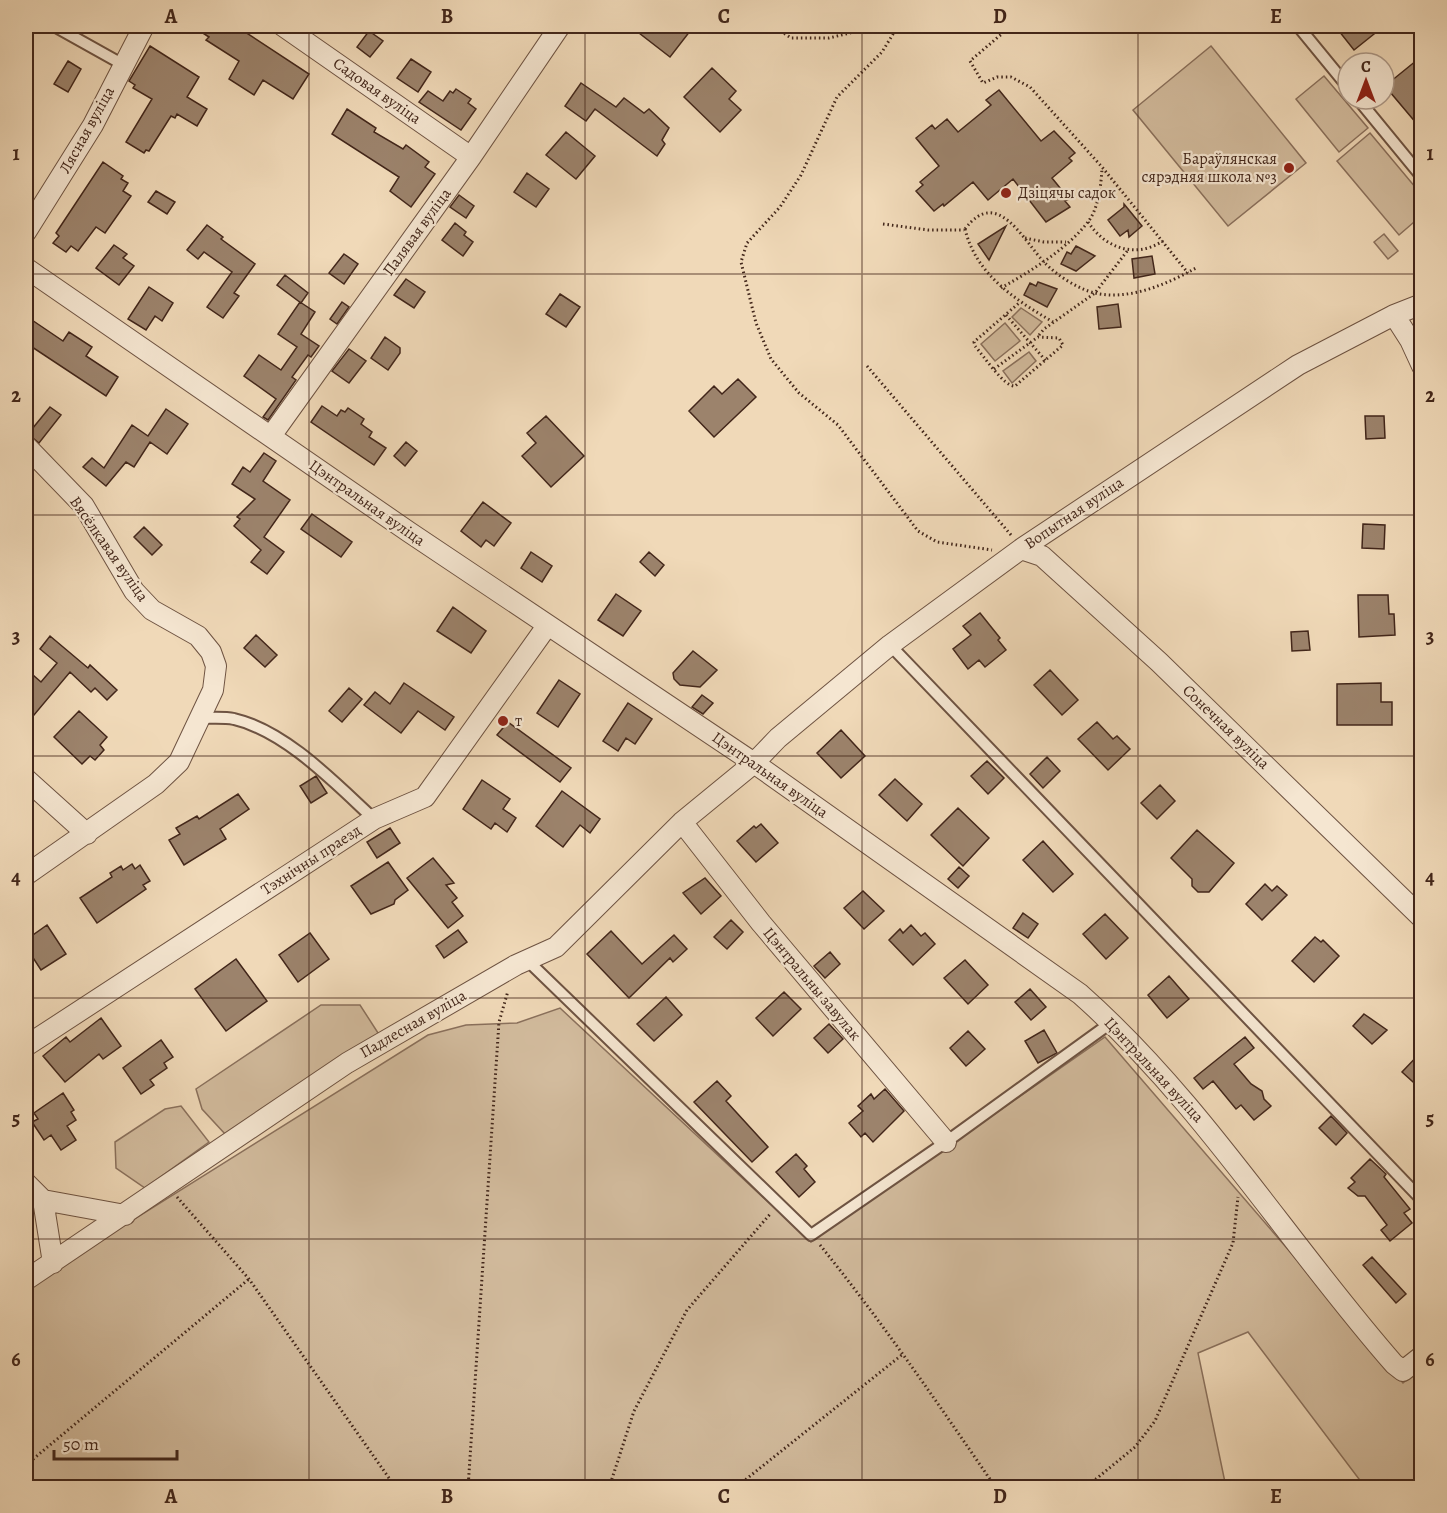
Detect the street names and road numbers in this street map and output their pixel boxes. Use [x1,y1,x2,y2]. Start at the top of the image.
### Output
street label: Садовая вуліца [329,53,426,130]
street label: Лясная вуліца [54,82,120,177]
street label: Палявая вуліца [378,183,457,280]
street label: Цэнтральная вуліца [305,455,430,552]
street label: Вопытная вуліца [1020,471,1129,554]
street label: Вясёлкавая вуліца [64,492,154,607]
street label: Сонечная вуліца [1178,680,1275,775]
street label: Цэнтральная вуліца [708,727,833,824]
street label: Тэхнічны праезд [257,819,365,901]
street label: Цэнтральны завулак [758,923,866,1045]
street label: Падлесная вуліца [356,984,471,1063]
street label: Цэнтральная вуліца [1099,1012,1209,1128]

